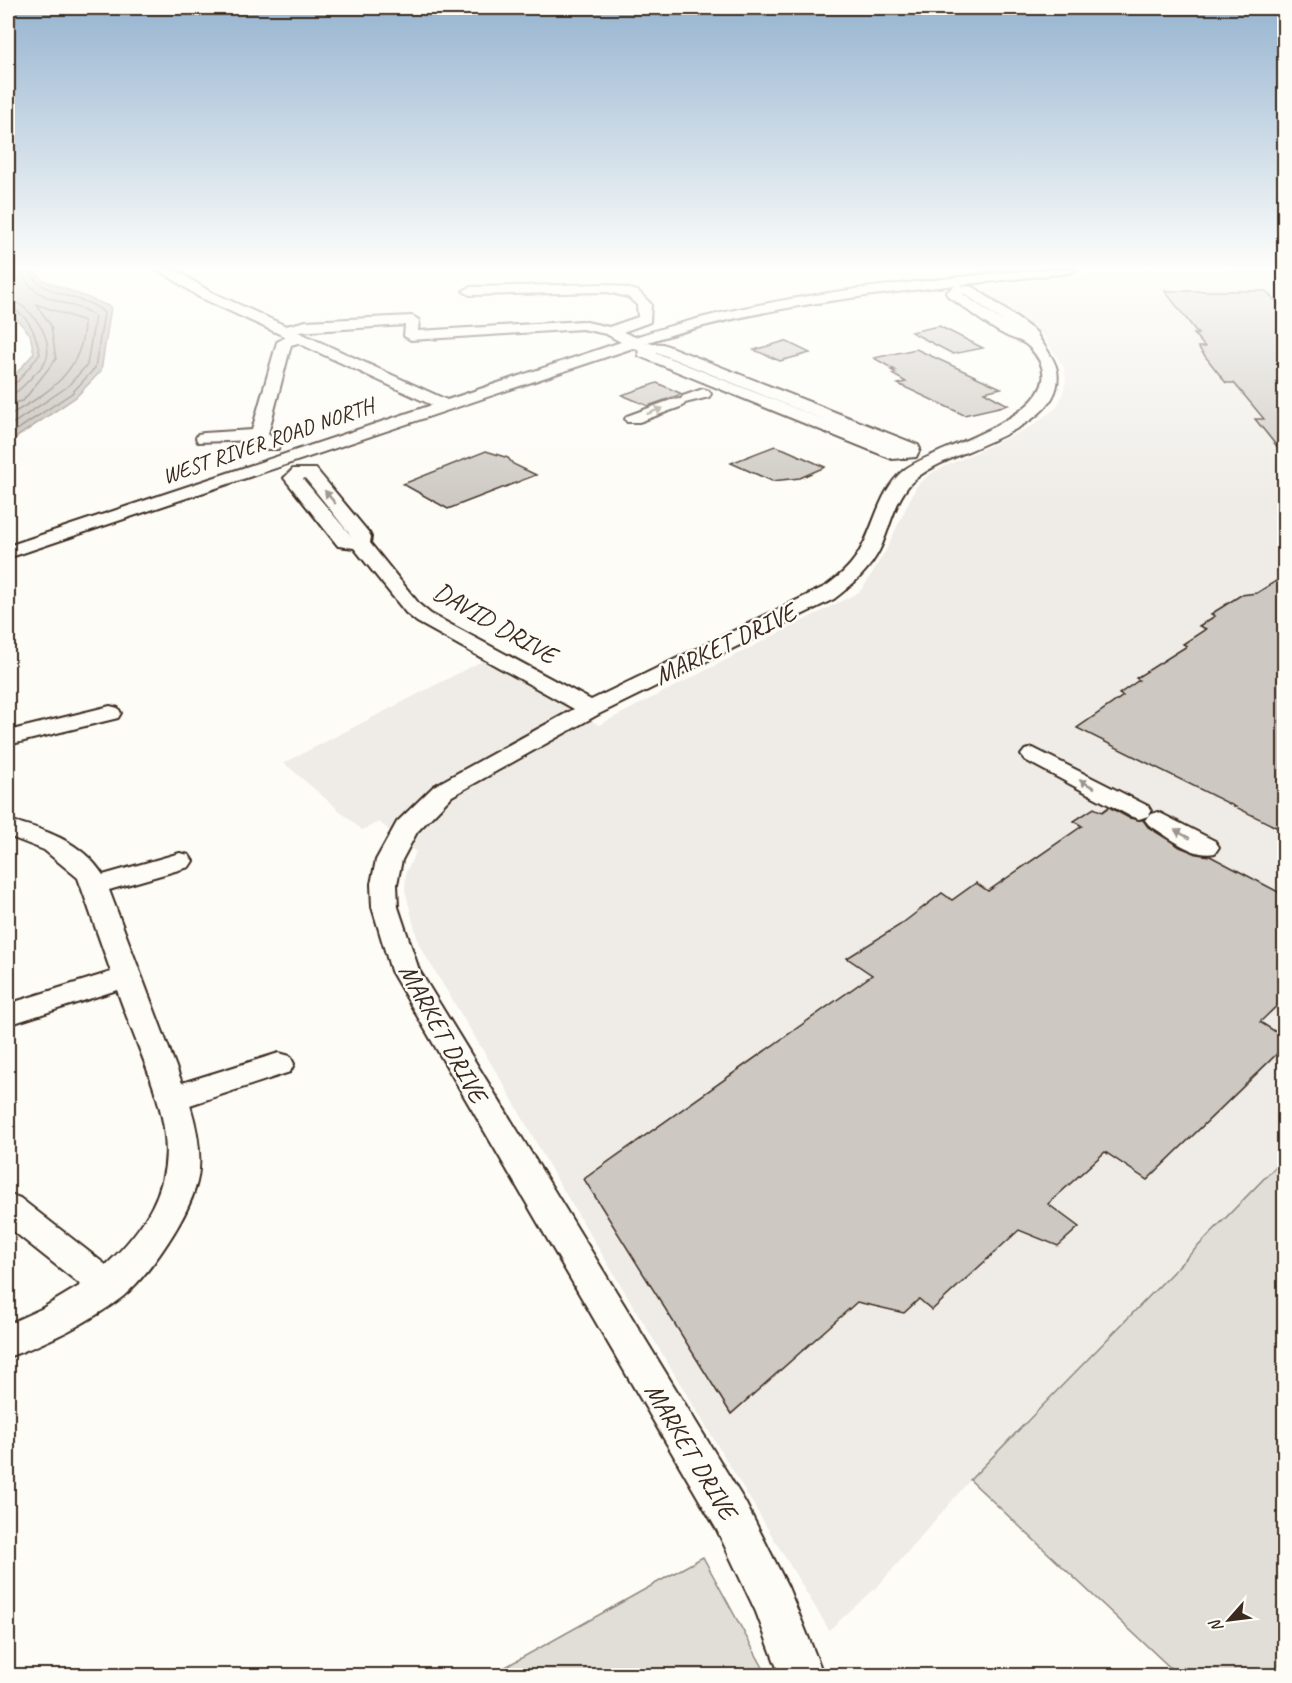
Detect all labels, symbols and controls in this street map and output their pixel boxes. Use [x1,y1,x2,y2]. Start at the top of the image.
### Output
street label: WEST RIVER ROAD NORTH [159,391,381,490]
one-way arrow [646,405,664,415]
one-way arrow [324,490,337,505]
street label: DAVID DRIVE [428,575,565,673]
street label: MARKET DRIVE [649,594,804,692]
one-way arrow [1078,779,1096,789]
one-way arrow [1173,829,1190,839]
street label: MARKET DRIVE [391,958,496,1111]
street label: MARKET DRIVE [637,1377,746,1528]
north arrow [1199,1590,1259,1650]
text: N [1204,1615,1228,1636]

